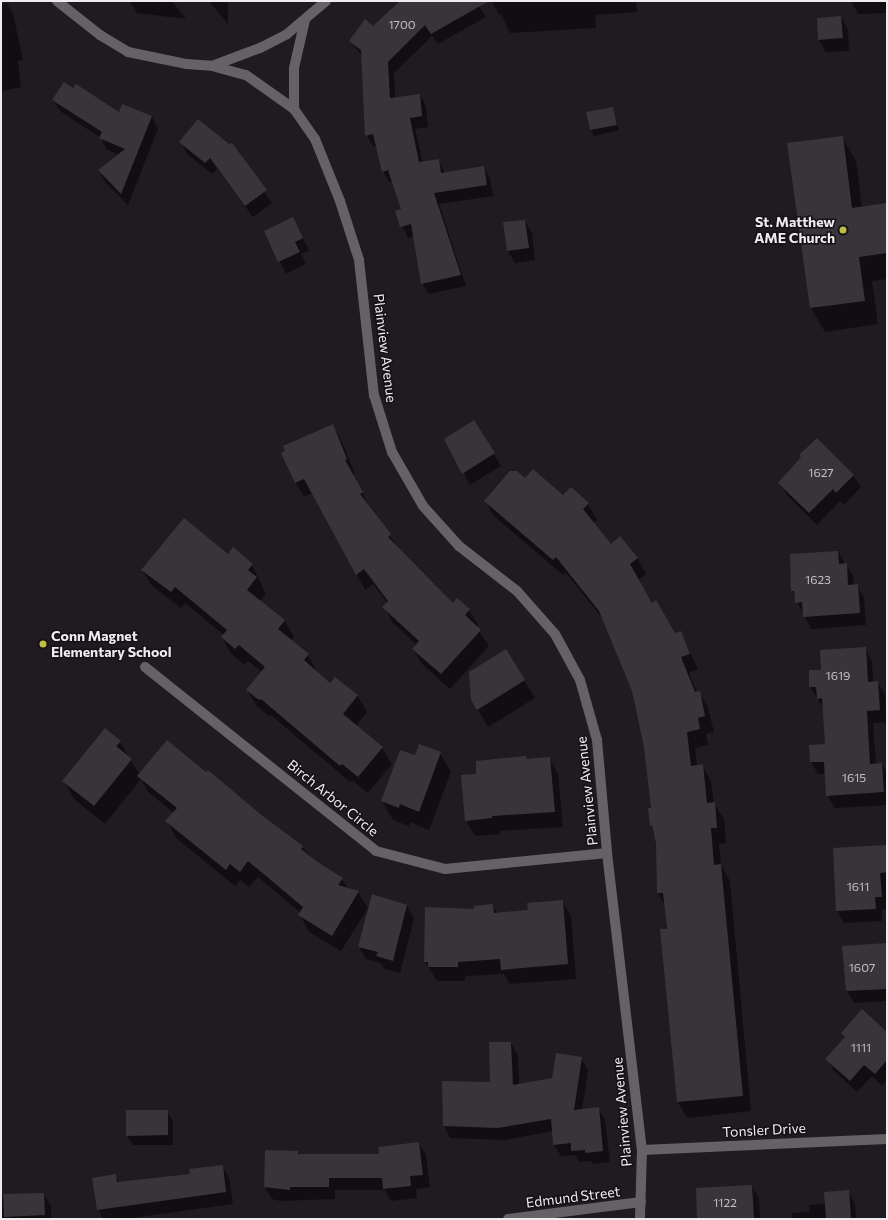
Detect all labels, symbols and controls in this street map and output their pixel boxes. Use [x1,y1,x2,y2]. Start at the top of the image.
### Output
house number: 1700 [388,18,416,32]
place label: St. Matthew AME Church [754,214,835,246]
marker: St. Matthew AME Church [838,225,848,235]
street label: Plainview Avenue [370,293,400,403]
house number: 1627 [808,466,834,480]
house number: 1623 [805,573,831,587]
place label: Conn Magnet Elementary School [51,628,171,660]
marker: Conn Magnet Elementary School [38,639,48,649]
house number: 1619 [826,669,850,683]
street label: Plainview Avenue [573,736,601,846]
street label: Birch Arbor Circle [284,756,382,840]
house number: 1615 [842,771,866,785]
house number: 1611 [847,880,869,894]
house number: 1607 [849,961,875,975]
house number: 1111 [851,1041,871,1055]
street label: Plainview Avenue [609,1057,635,1167]
street label: Tonsler Drive [722,1119,806,1141]
street label: Edmund Street [525,1183,621,1211]
house number: 1122 [713,1196,737,1210]

